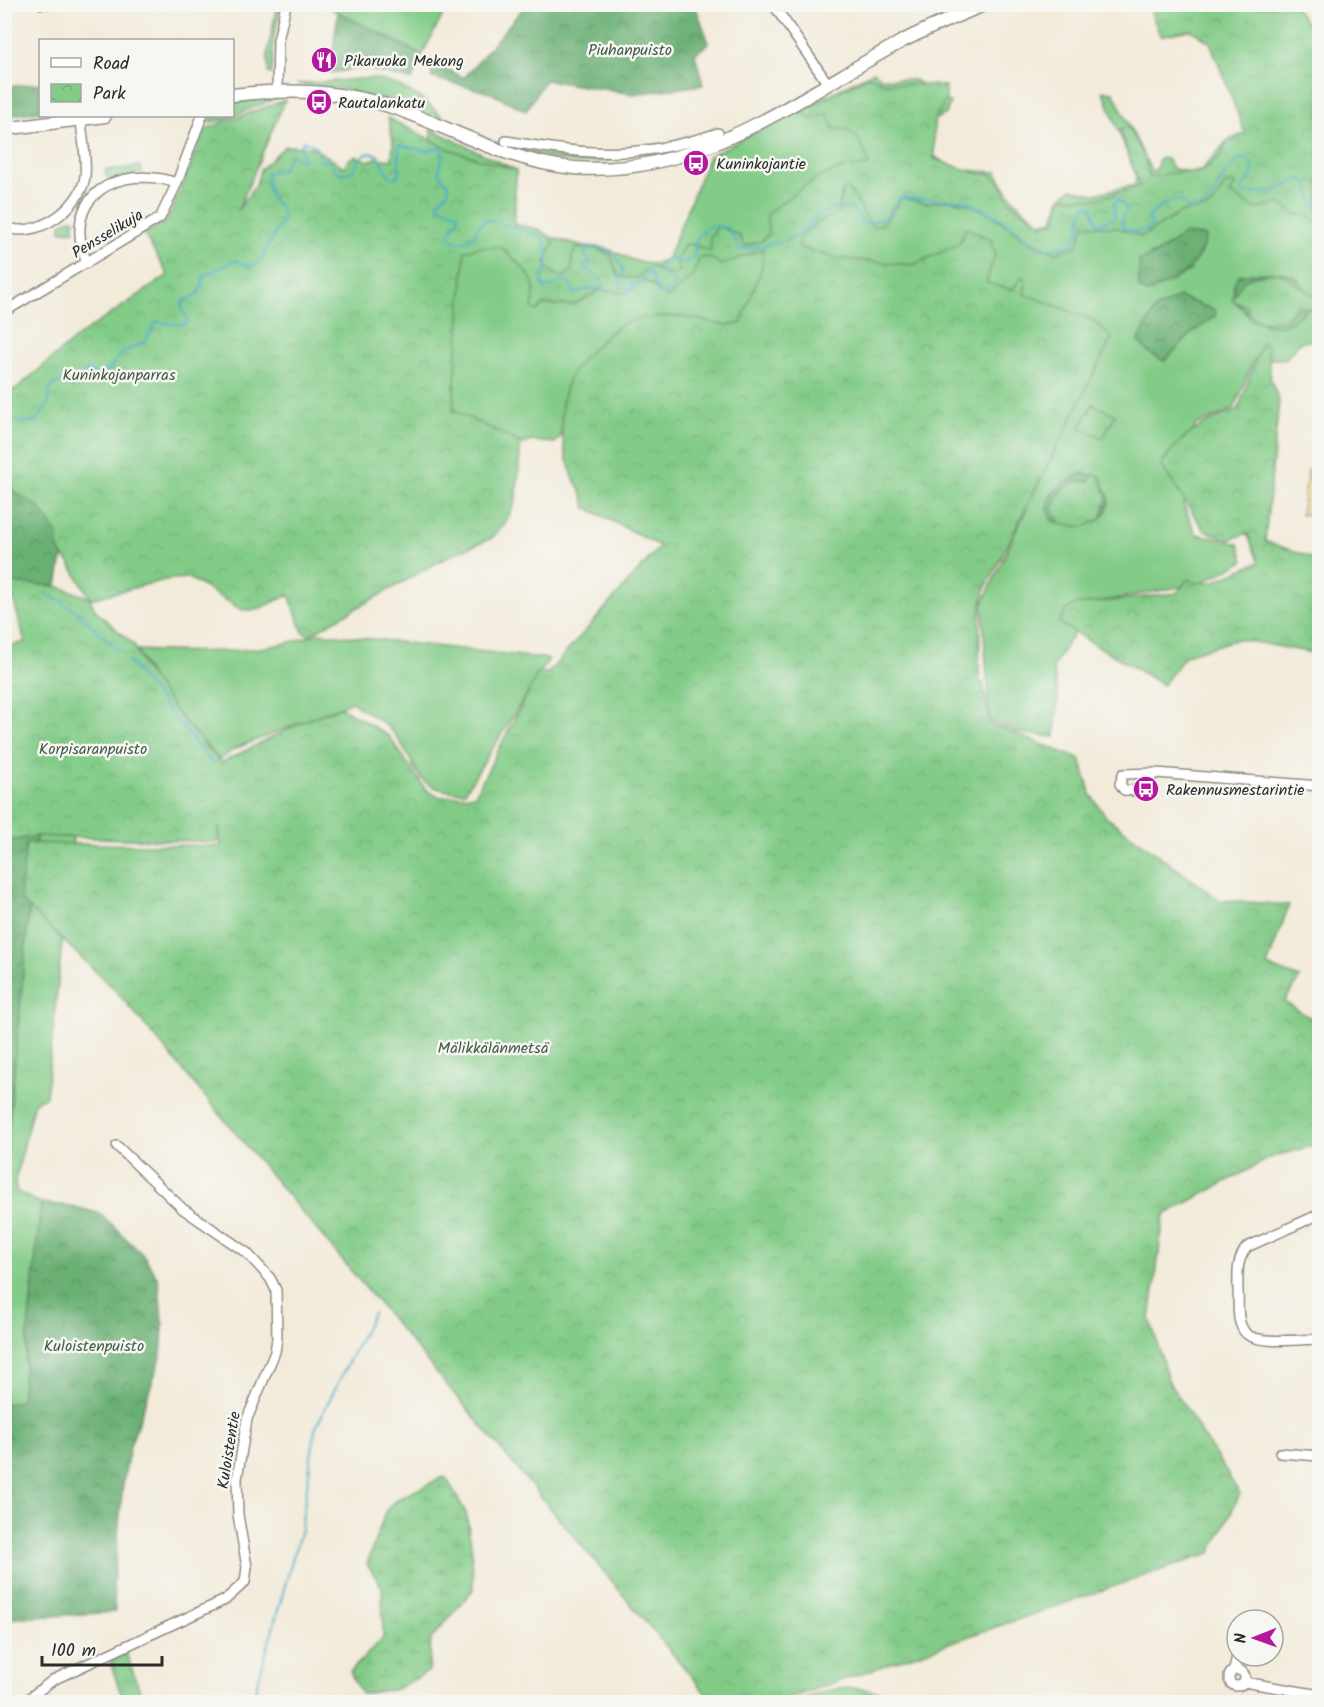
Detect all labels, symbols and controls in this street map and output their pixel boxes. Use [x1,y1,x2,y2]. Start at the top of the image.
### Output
park label: Piuhanpuisto [588,38,672,63]
legend [39,39,234,117]
restaurant icon: Pikaruoka Mekong [309,45,339,75]
place label: Pikaruoka Mekong [344,49,464,74]
text: Road [93,50,130,79]
text: Park [93,80,126,109]
bus stop icon: Rautalankatu [304,87,334,117]
place label: Rautalankatu [338,91,425,116]
bus stop icon: Kuninkojantie [681,148,711,178]
place label: Kuninkojantie [716,152,806,177]
street label: Pensselikuja [67,203,148,266]
park label: Kuninkojanparras [63,363,176,388]
park label: Korpisaranpuisto [39,737,147,762]
bus stop icon: Rakennusmestarintie [1131,774,1161,804]
place label: Rakennusmestarintie [1166,778,1304,803]
park label: Mälikkälänmetsä [438,1036,550,1061]
park label: Kuloistenpuisto [44,1334,144,1359]
street label: Kuloistentie [211,1410,248,1491]
north arrow [1225,1608,1285,1668]
scale bar [42,1629,162,1667]
text: N [1229,1633,1254,1644]
text: 100 m [51,1637,96,1666]

